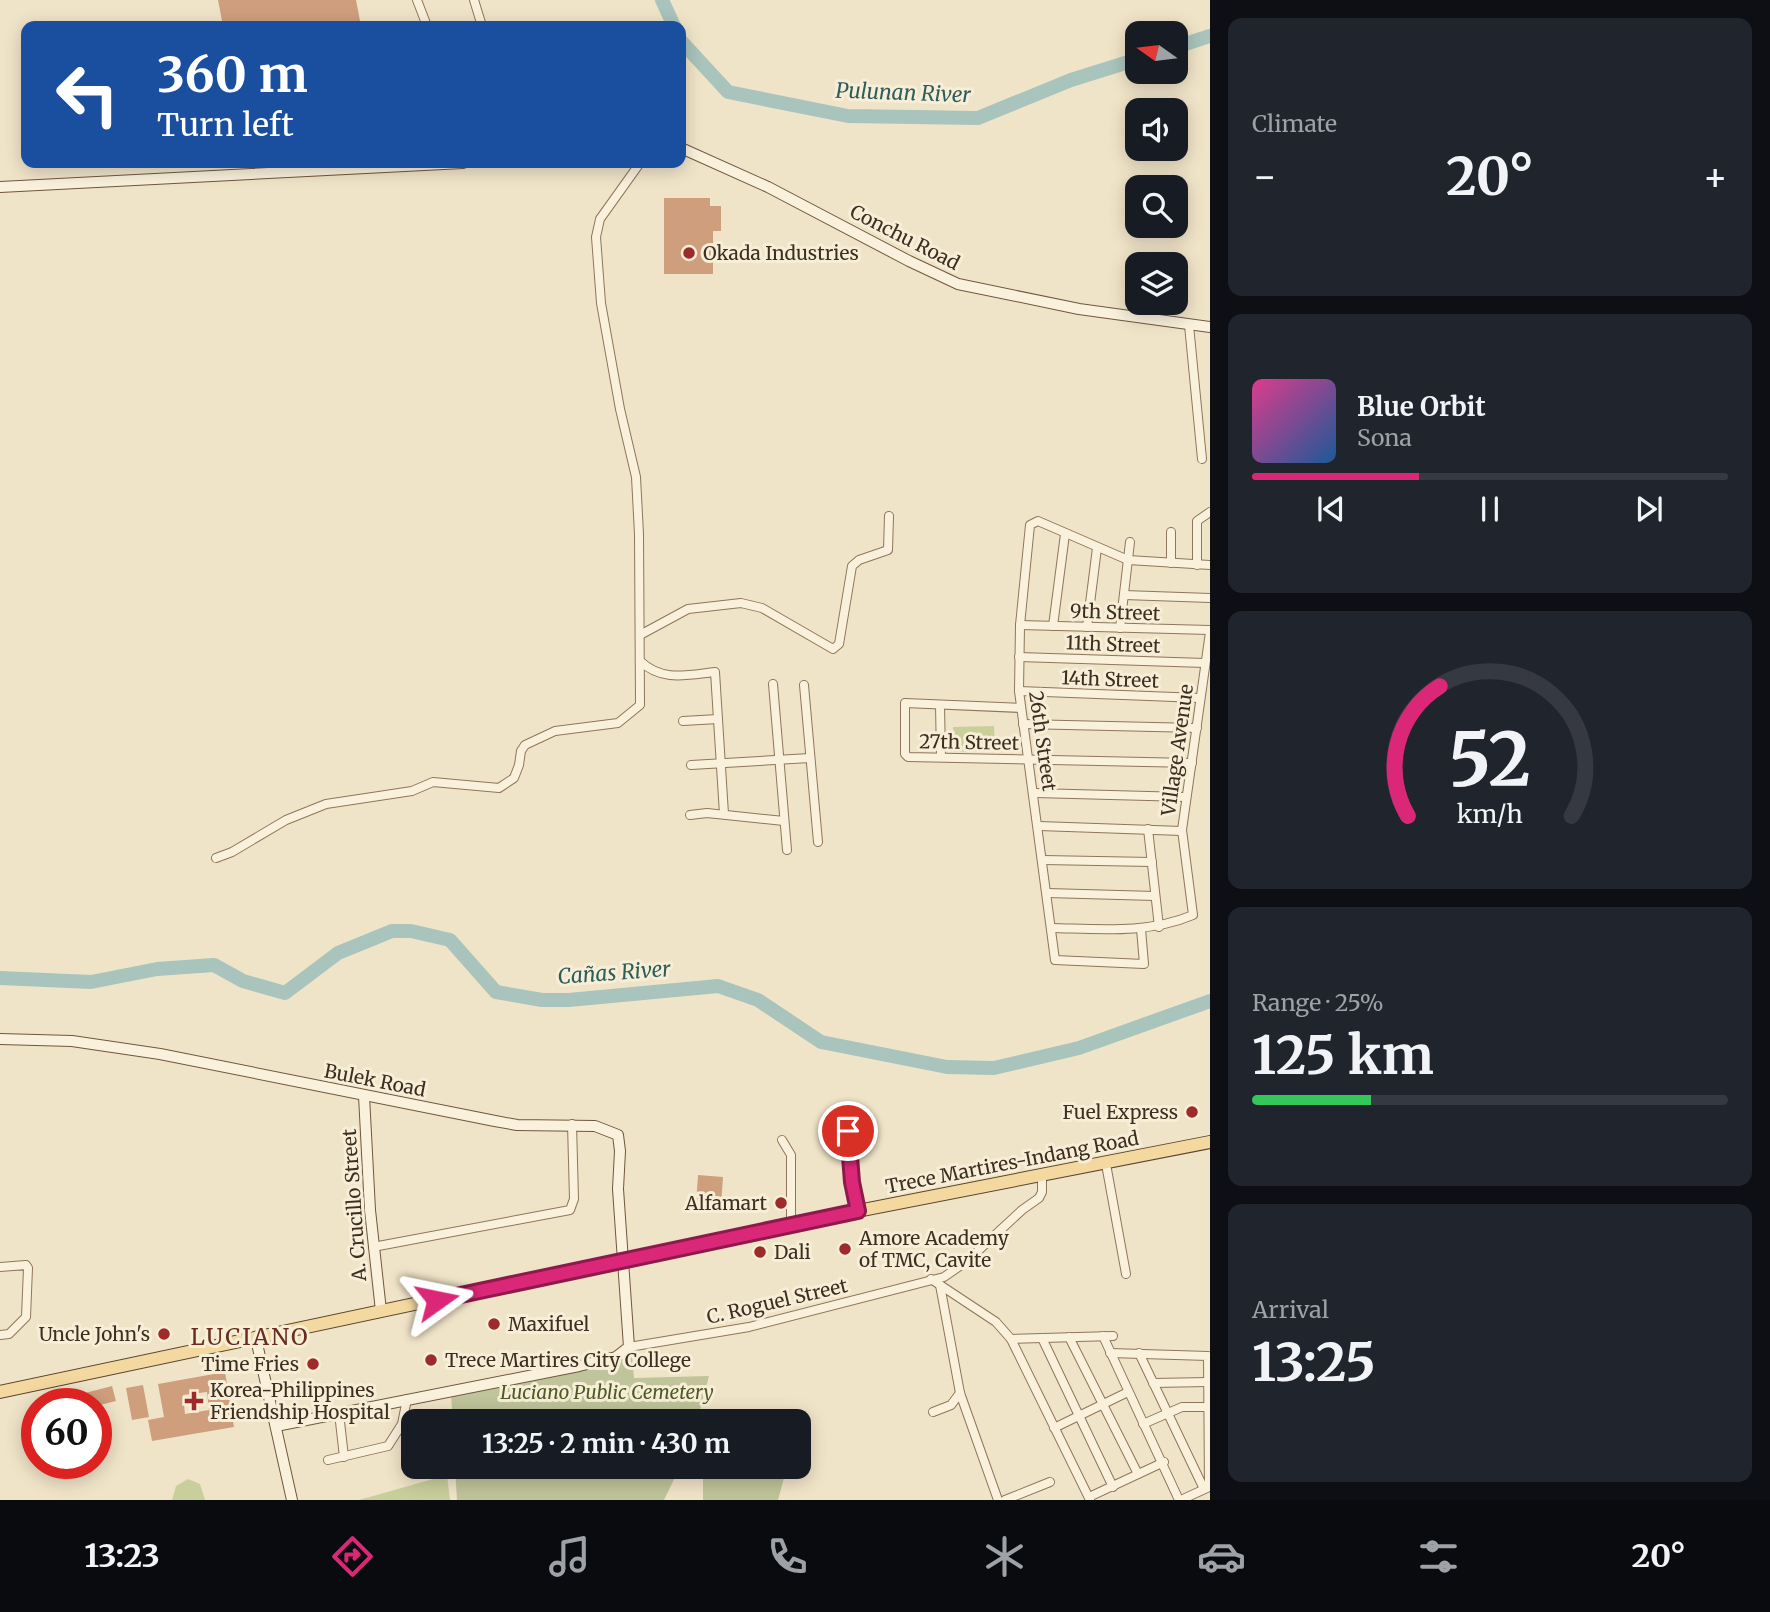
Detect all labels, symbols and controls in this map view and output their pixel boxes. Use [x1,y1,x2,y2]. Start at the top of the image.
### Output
north arrow [1125,21,1188,84]
map controls [1125,21,1188,315]
text: 360 m [157,44,308,105]
icon: left [42,49,133,140]
water label: Pulunan River [835,77,972,108]
button: sound [1125,98,1188,161]
text: Turn left [157,105,294,145]
text: Climate [1252,109,1337,138]
text: 20° [1446,144,1534,209]
text: − [1252,153,1277,200]
text: + [1703,153,1728,200]
button: search [1125,175,1188,238]
street label: Conchu Road [846,199,964,275]
place label: Okada Industries [703,241,859,265]
marker: Okada Industries [681,245,697,261]
button: layers [1125,252,1188,315]
text: Blue Orbit [1357,390,1486,423]
text: Sona [1357,423,1412,452]
icon: previous [1312,490,1350,528]
icon: pause [1471,490,1509,528]
icon: next [1630,490,1668,528]
street label: 9th Street [1069,598,1161,626]
street label: 11th Street [1065,630,1161,658]
street label: 14th Street [1061,665,1160,693]
street label: Village Avenue [1156,682,1198,819]
street label: 26th Street [1024,689,1062,793]
text: 52 [1449,714,1531,806]
street label: 27th Street [919,729,1020,755]
text: km/h [1457,798,1523,830]
water label: Cañas River [557,955,672,990]
text: Range · 25% [1252,988,1383,1017]
text: 125 km [1252,1023,1434,1088]
street label: Bulek Road [322,1058,428,1102]
place label: Fuel Express [1062,1100,1178,1124]
pin [818,1101,878,1161]
marker: Fuel Express [1184,1104,1200,1120]
icon: arrive [829,1112,867,1150]
street label: Trece Martires-Indang Road [883,1126,1141,1198]
street label: A. Crucillo Street [337,1127,371,1283]
place label: Alfamart [684,1191,768,1215]
marker: Alfamart [773,1195,789,1211]
place label: Amore Academy of TMC, Cavite [858,1226,1009,1272]
place label: Dali [774,1240,811,1264]
marker: Amore Academy of TMC, Cavite [837,1241,853,1257]
marker: Dali [752,1244,768,1260]
position arrow [400,1263,474,1337]
street label: C. Roguel Street [704,1273,850,1329]
text: Arrival [1252,1295,1329,1324]
place label: Maxifuel [508,1312,590,1336]
marker: Maxifuel [486,1316,502,1332]
place label: Uncle John's [39,1322,150,1346]
district label: LUCIANO [190,1322,310,1351]
marker: Uncle John's [156,1326,172,1342]
text: 13:25 [1252,1330,1376,1395]
place label: Trece Martires City College [445,1348,691,1372]
place label: Time Fries [201,1352,299,1376]
marker: Trece Martires City College [423,1352,439,1368]
marker: Time Fries [305,1356,321,1372]
place label: Korea-Philippines Friendship Hospital [210,1378,390,1424]
park label: Luciano Public Cemetery [500,1380,714,1404]
speed limit sign: 60 [21,1388,112,1479]
marker: Korea-Philippines Friendship Hospital [184,1391,204,1411]
text: 13:25 · 2 min · 430 m [482,1427,730,1460]
icon: directions [328,1532,377,1581]
icon: music [545,1532,594,1581]
icon: phone [763,1532,812,1581]
icon: climate [980,1532,1029,1581]
icon: car [1197,1532,1246,1581]
icon: filters [1414,1532,1463,1581]
text: 13:23 [84,1536,160,1576]
text: 20° [1632,1536,1686,1576]

